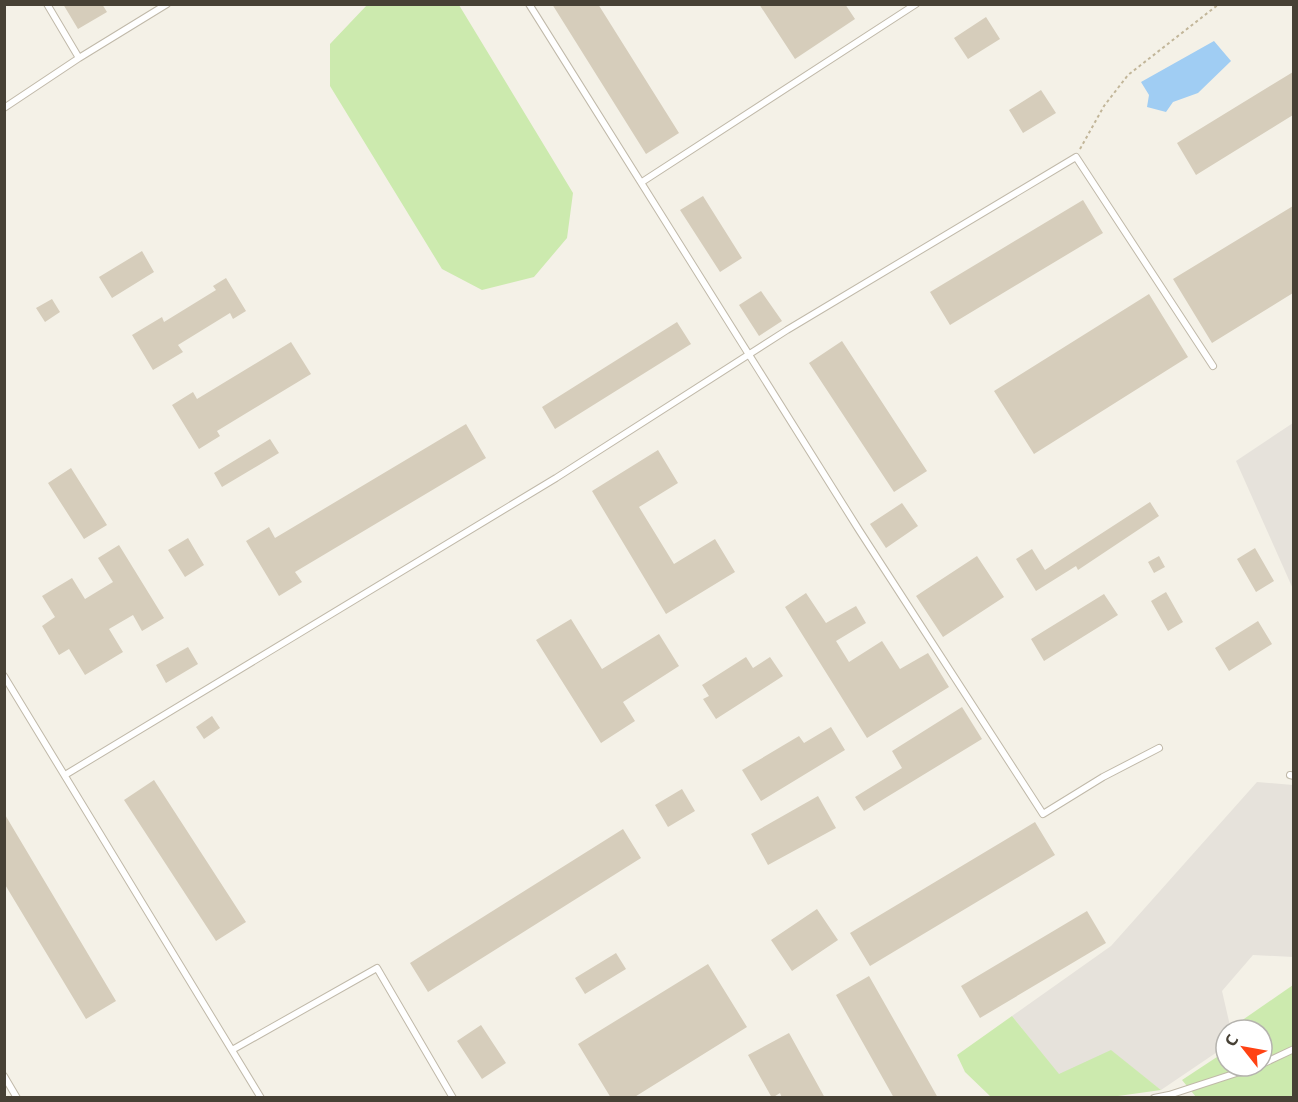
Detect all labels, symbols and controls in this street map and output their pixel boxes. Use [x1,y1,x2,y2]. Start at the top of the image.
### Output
north arrow [1214,1018,1274,1078]
text: С [1219,1030,1243,1050]

